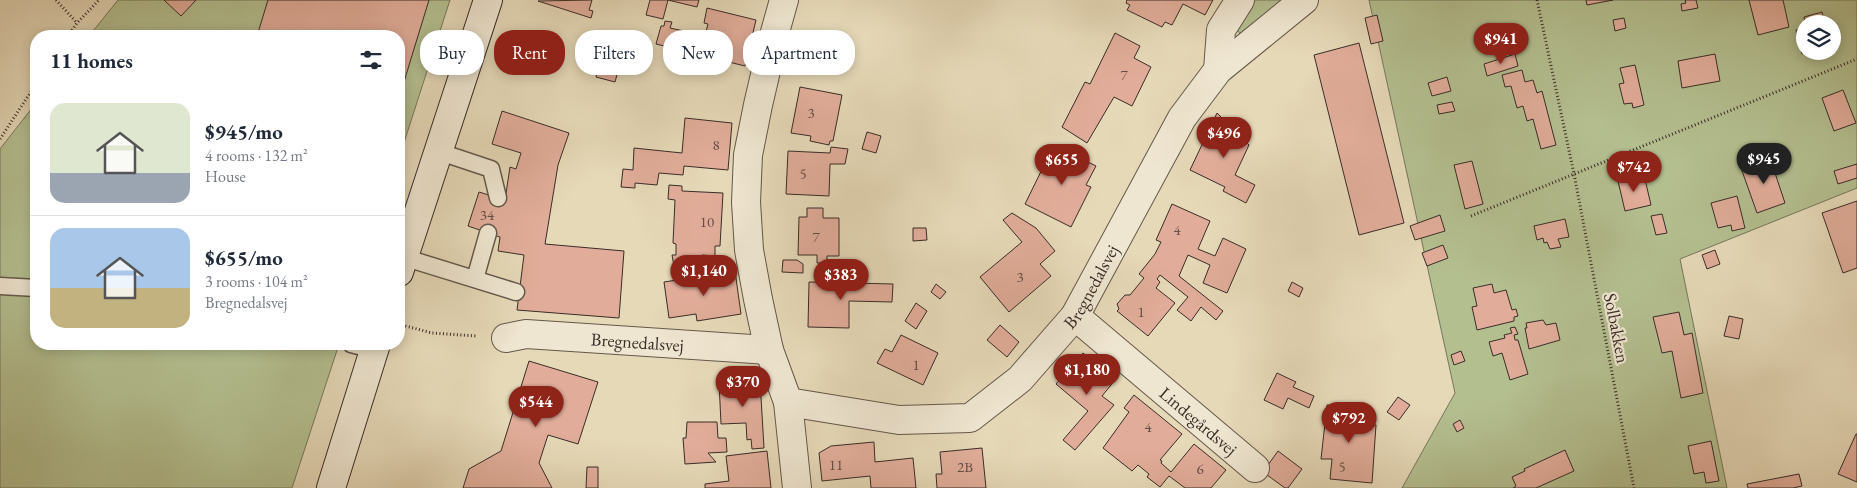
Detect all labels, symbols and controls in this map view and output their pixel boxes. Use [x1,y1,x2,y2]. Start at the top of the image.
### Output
map controls [1796,15,1841,60]
button: layers [1796,15,1841,60]
pin: $941 [1471,22,1531,65]
text: $941 [1485,28,1517,49]
chip: Buy [420,30,484,75]
chip: Rent [494,30,565,75]
chip: Filters [575,30,653,75]
chip: New [663,30,733,75]
chip: Apartment [743,30,855,75]
icon: filters [357,46,385,74]
text: 11 homes [50,47,133,74]
house number: 7 [1120,65,1128,84]
house number: 3 [807,103,815,122]
pin: $496 [1194,116,1254,159]
text: $945/mo [205,118,283,145]
text: $496 [1208,122,1240,143]
icon: home [90,123,150,183]
house number: 8 [712,135,720,154]
pin: $945 [1734,142,1794,185]
pin: $655 [1032,144,1092,186]
text: 4 rooms · 132 m² [205,145,308,166]
text: $945 [1748,148,1780,169]
text: $655 [1046,149,1078,170]
pin: $742 [1604,150,1664,193]
text: $742 [1618,156,1650,177]
house number: 5 [799,164,807,183]
text: House [205,166,246,187]
house number: 34 [480,205,495,224]
house number: 10 [700,212,714,231]
house number: 4 [1173,220,1181,239]
house number: 7 [812,227,820,246]
street label: Bregnedalsvej [1058,240,1123,333]
text: $655/mo [205,244,283,271]
icon: home [90,248,150,308]
pin: $1,140 [663,254,745,297]
pin: $383 [811,258,871,301]
text: $1,140 [681,260,727,281]
text: $383 [825,264,857,285]
house number: 3 [1016,267,1024,286]
text: 3 rooms · 104 m² [205,271,308,292]
street label: Solbakken [1599,291,1635,365]
text: Bregnedalsvej [205,292,287,313]
house number: 1 [1137,302,1145,321]
street label: Bregnedalsvej [590,327,684,356]
pin: $1,180 [1046,354,1128,396]
house number: 1 [912,355,920,374]
text: $1,180 [1064,359,1110,380]
pin: $370 [713,366,773,408]
text: $370 [727,371,759,392]
street label: Lindegårdsvej [1155,381,1243,460]
pin: $544 [506,386,566,428]
text: $544 [520,391,552,412]
pin: $792 [1319,402,1379,444]
text: $792 [1333,407,1365,428]
house number: 4 [1144,417,1152,436]
house number: 11 [829,455,843,474]
house number: 2B [957,457,973,476]
house number: 5 [1338,457,1346,476]
house number: 6 [1196,459,1204,478]

